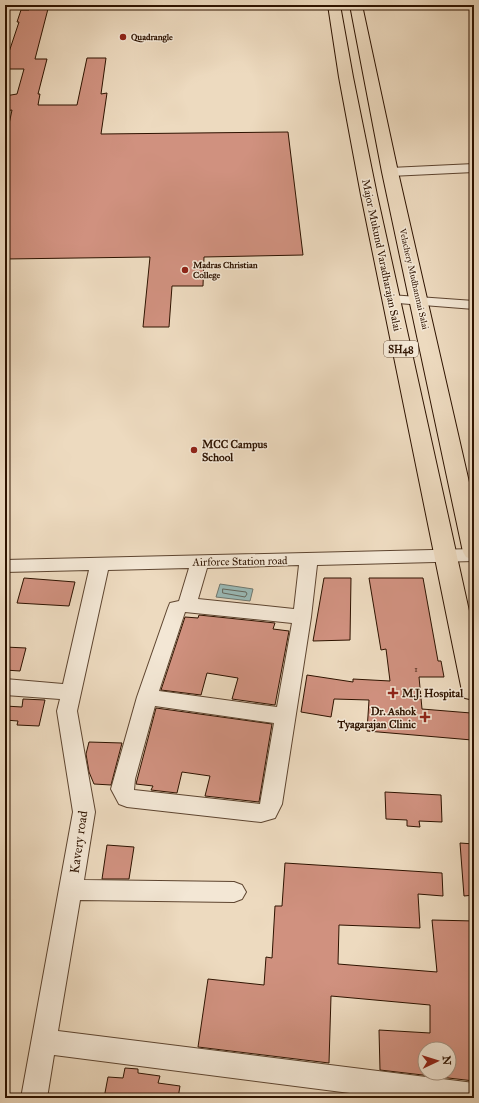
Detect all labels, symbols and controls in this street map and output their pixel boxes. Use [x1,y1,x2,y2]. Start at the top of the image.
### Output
place label: Quadrangle [131,31,173,43]
marker: Quadrangle [118,32,128,42]
street label: Major Mukund Varadharajan Salai [359,178,404,332]
street label: Velachery Mudhanmai Salai [397,226,432,331]
place label: Madras Christian College [193,259,258,281]
marker: Madras Christian College [180,265,190,275]
road number: SH48 [384,341,418,357]
place label: MCC Campus School [202,438,267,464]
marker: MCC Campus School [189,445,199,455]
street label: Airforce Station road [191,554,288,569]
house number: 1 [414,663,418,674]
marker: M.J. Hospital [387,687,399,699]
place label: M.J. Hospital [402,687,464,701]
place label: Dr. Ashok Tyagarajan Clinic [336,705,417,732]
marker: Dr. Ashok Tyagarajan Clinic [419,711,431,723]
street label: Kavery road [67,809,91,875]
north arrow [417,1041,457,1081]
text: N [440,1055,453,1066]

